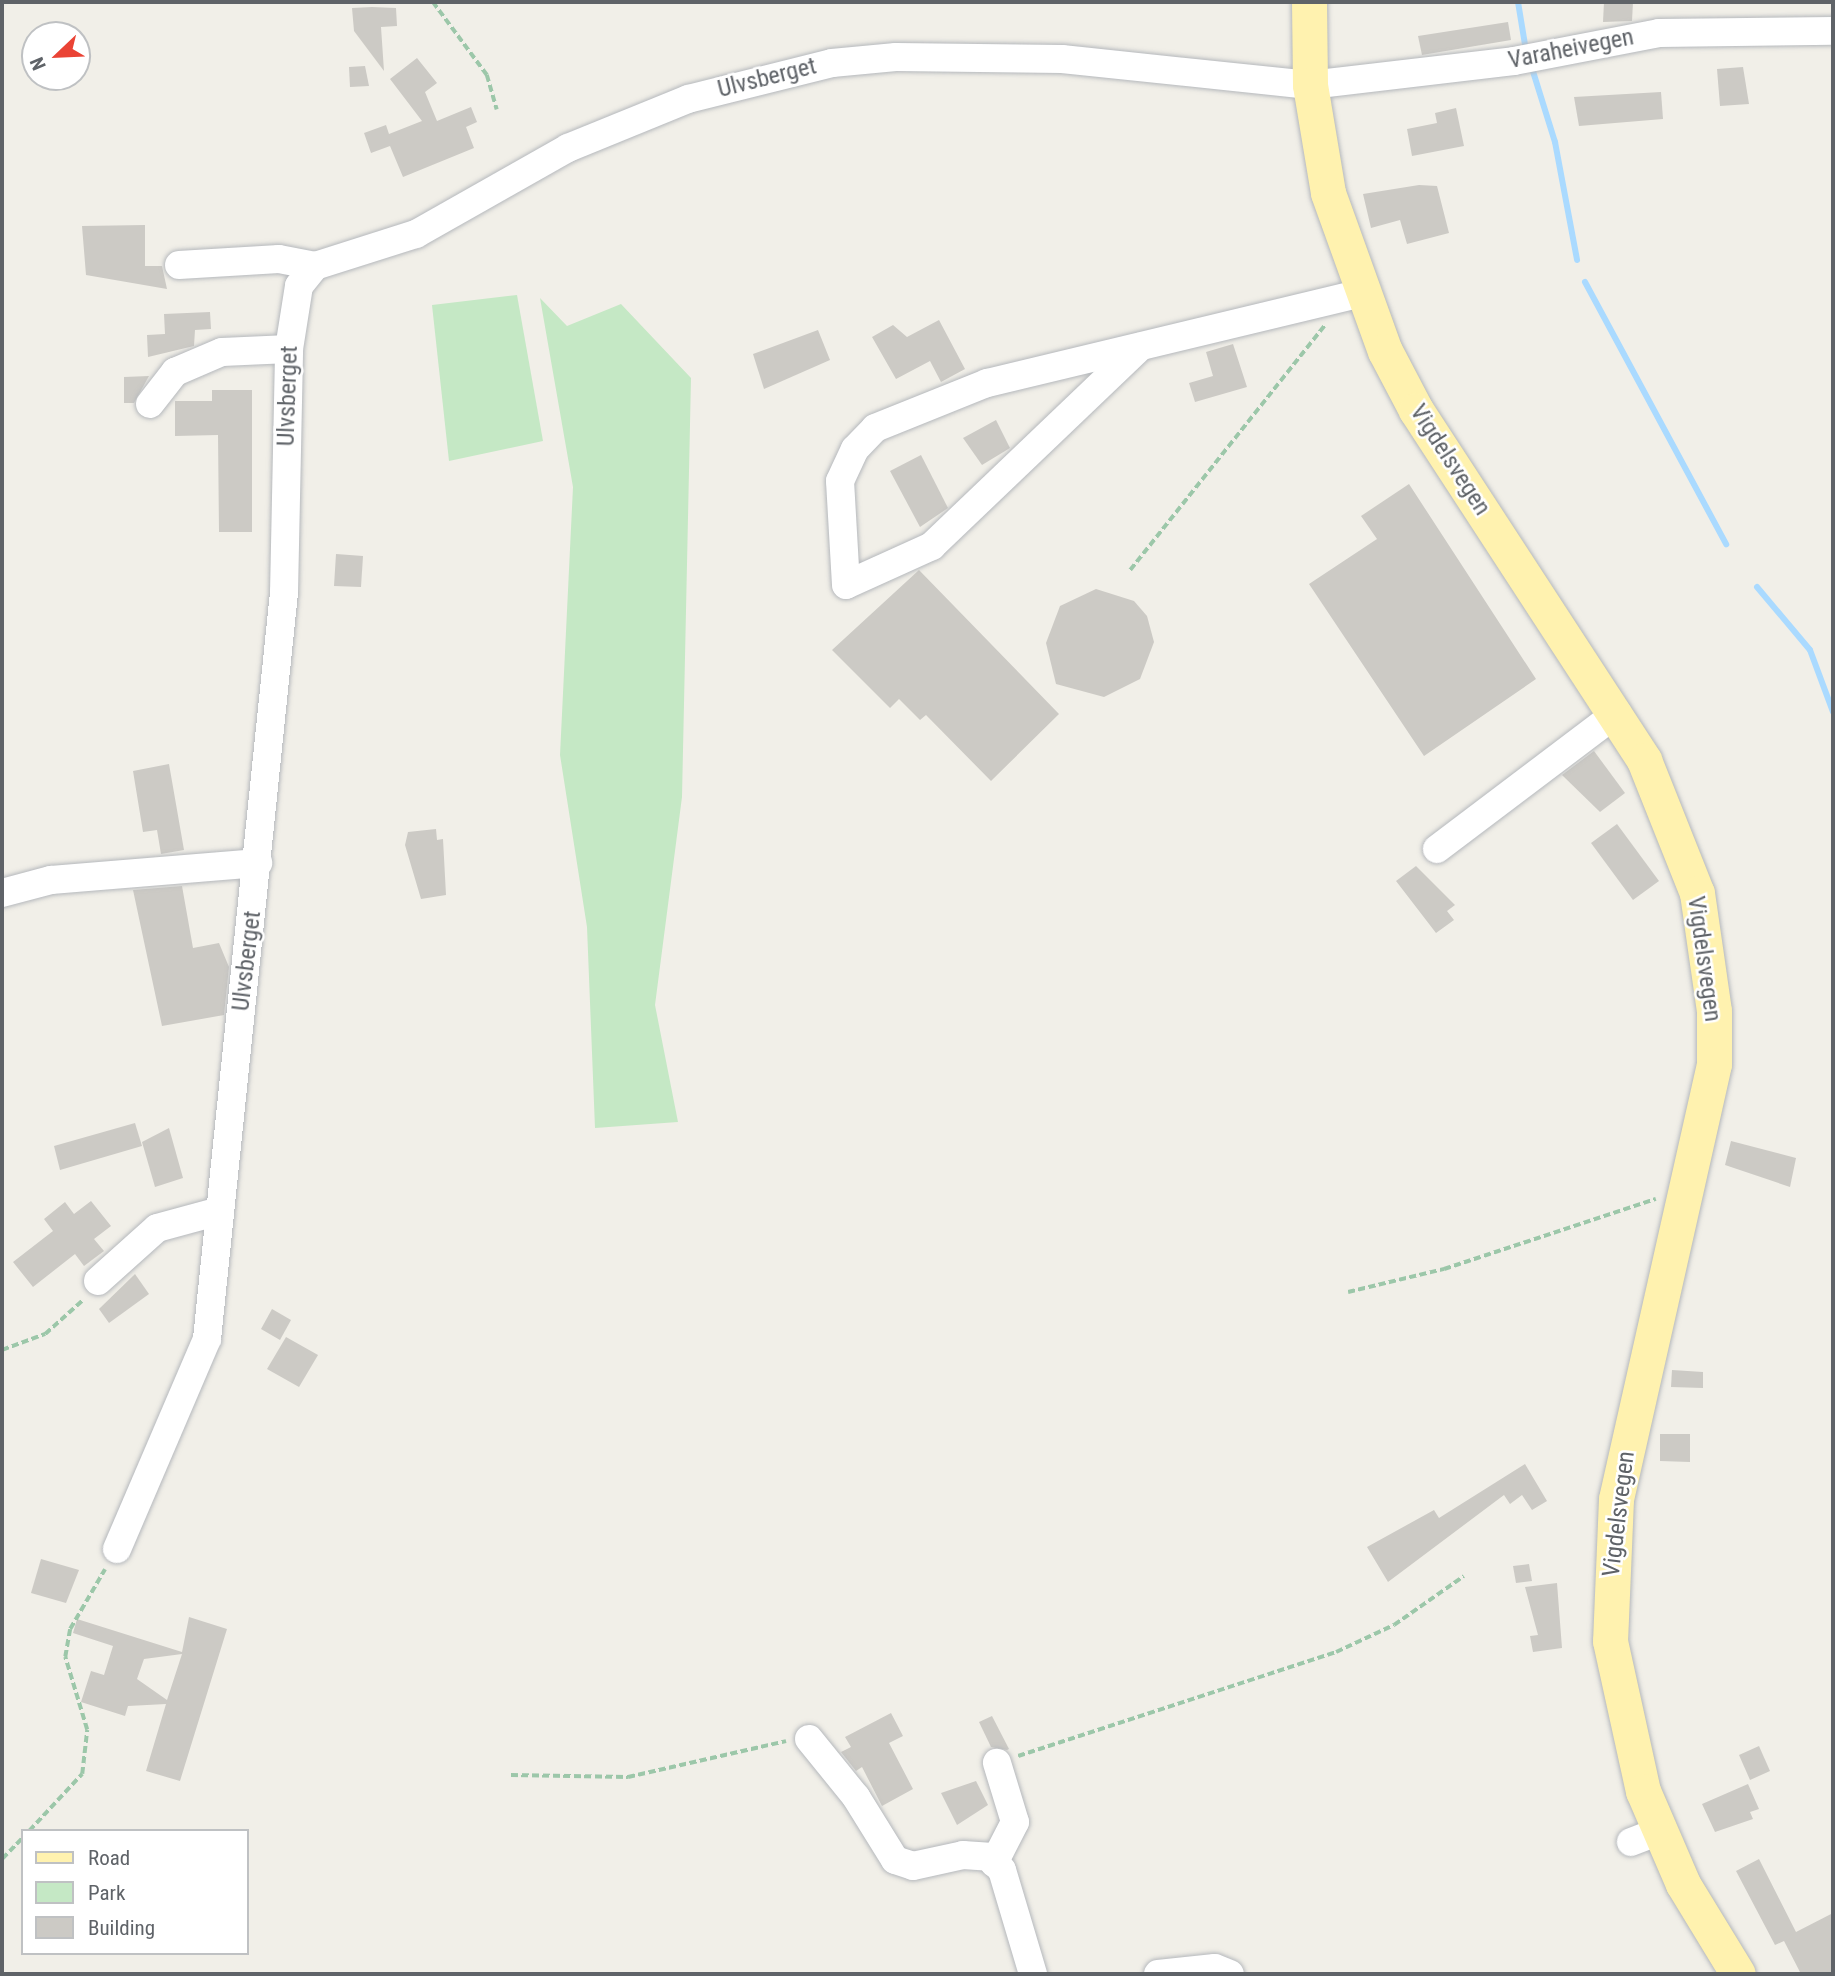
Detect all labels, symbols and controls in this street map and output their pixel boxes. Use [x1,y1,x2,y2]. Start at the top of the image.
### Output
north arrow [21,21,91,91]
street label: Varaheivegen [1506,23,1636,75]
street label: Ulvsberget [715,52,819,104]
text: N [25,54,51,73]
street label: Ulvsberget [272,345,304,447]
street label: Vigdelsvegen [1403,399,1497,521]
street label: Vigdelsvegen [1681,894,1727,1024]
street label: Ulvsberget [227,909,267,1013]
street label: Vigdelsvegen [1597,1449,1641,1579]
legend [21,1829,248,1955]
text: Road [88,1846,130,1870]
text: Park [88,1881,125,1905]
text: Building [88,1916,155,1940]

